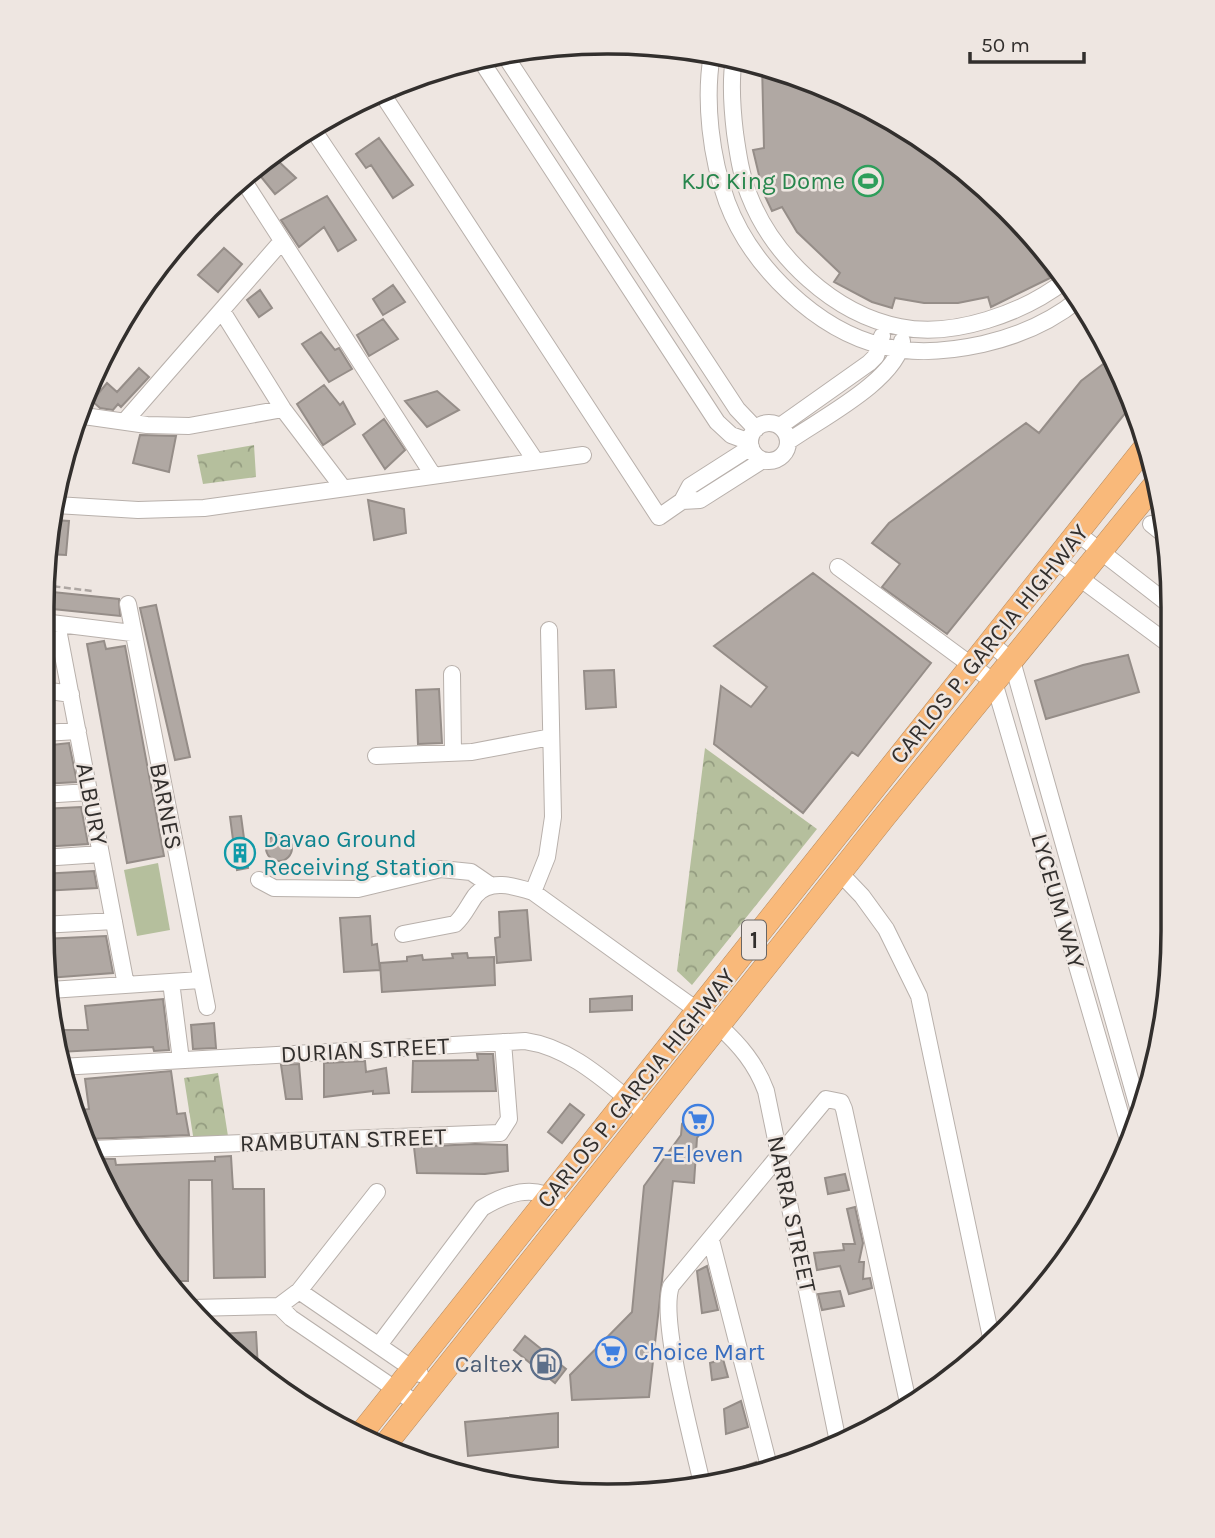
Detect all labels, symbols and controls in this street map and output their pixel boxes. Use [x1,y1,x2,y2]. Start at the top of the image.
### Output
scale bar [970,21,1084,65]
text: 50 m [981,33,1030,57]
sports icon: KJC King Dome [851,164,885,198]
place label: KJC King Dome [681,167,845,195]
street label: CARLOS P. GARCIA HIGHWAY [884,519,1094,769]
street label: ALBURY [70,760,114,848]
street label: BARNES [144,760,188,852]
place label: Davao Ground Receiving Station [263,825,455,881]
street label: LYCEUM WAY [1025,830,1091,972]
building icon: Davao Ground Receiving Station [223,836,257,870]
road number: 1 [742,920,766,959]
street label: CARLOS P. GARCIA HIGHWAY [531,963,741,1213]
street label: DURIAN STREET [280,1032,450,1068]
supermarket icon: 7-Eleven [681,1103,715,1137]
street label: RAMBUTAN STREET [239,1122,447,1158]
street label: NARRA STREET [762,1133,822,1295]
place label: 7-Eleven [652,1140,744,1168]
supermarket icon: Choice Mart [594,1335,628,1369]
place label: Choice Mart [634,1338,765,1366]
fuel station icon: Caltex [529,1347,563,1381]
place label: Caltex [455,1350,523,1378]

